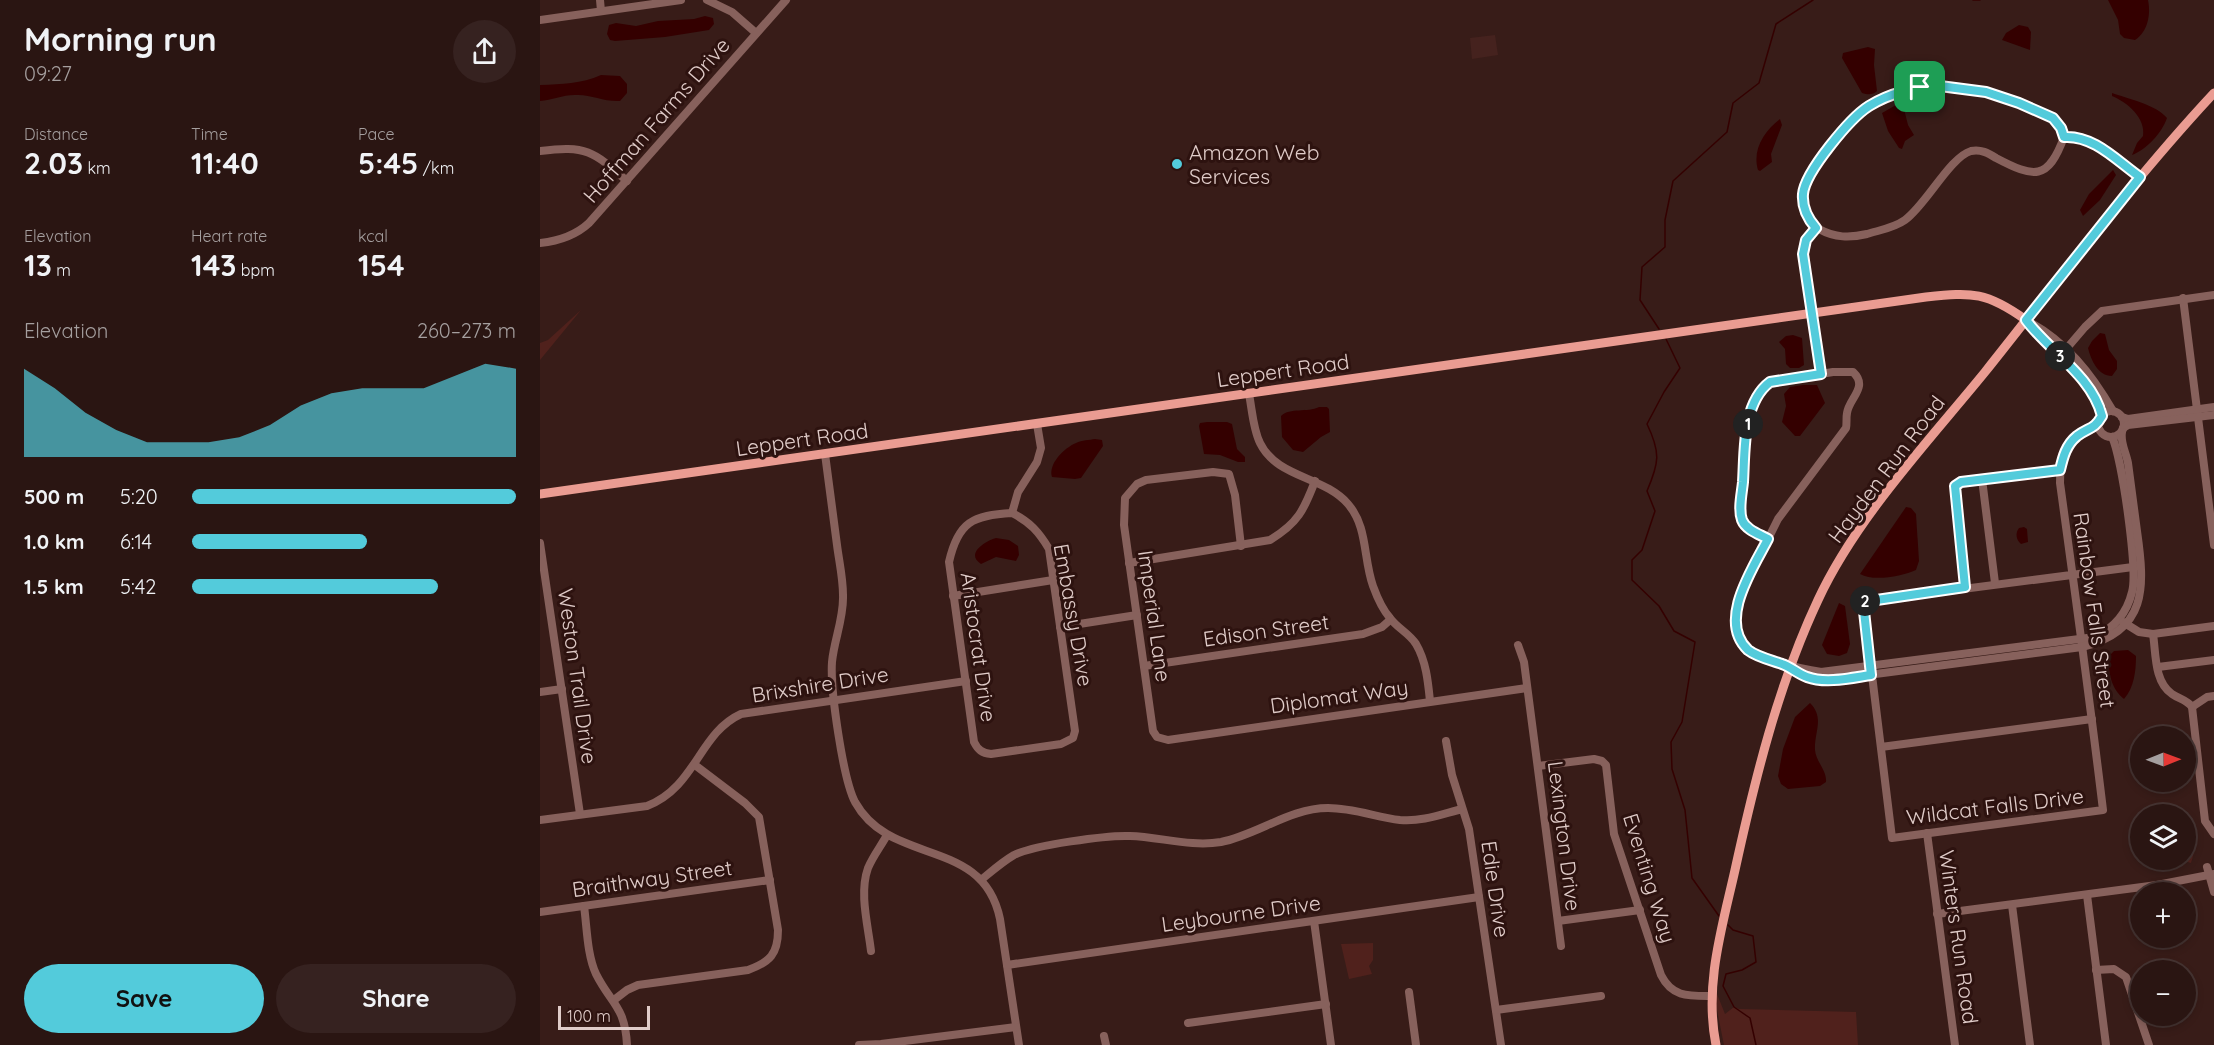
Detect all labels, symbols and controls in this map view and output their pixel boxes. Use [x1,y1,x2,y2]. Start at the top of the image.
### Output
text: Morning run [24,18,217,59]
button: share [453,20,516,83]
street label: Hoffman Farms Drive [577,32,735,208]
text: 09:27 [24,61,72,86]
pin [1894,61,1945,112]
icon: arrive [1903,70,1936,103]
text: Distance [24,124,88,144]
text: Time [191,124,228,144]
text: Pace [358,124,394,144]
place label: Amazon Web Services [1189,139,1319,189]
text: 2.03 [24,144,83,182]
text: 11:40 [191,144,259,182]
text: 5:45 [358,144,418,182]
marker: Amazon Web Services [1170,157,1184,171]
text: km [83,158,111,178]
text: /km [418,158,454,178]
text: Elevation [24,226,91,246]
text: Heart rate [191,226,267,246]
text: kcal [358,226,388,246]
text: 13 [24,246,52,284]
text: 143 [191,246,236,284]
text: 154 [358,246,405,284]
text: m [52,260,71,280]
text: bpm [236,260,275,280]
text: Elevation [24,318,108,343]
text: 260–273 m [417,318,516,343]
pin: 3 [2045,341,2075,371]
text: 3 [2056,346,2064,366]
street label: Leppert Road [1215,348,1351,392]
street label: Hayden Run Road [1822,390,1950,548]
pin: 1 [1733,409,1763,439]
text: 1 [1745,414,1751,434]
street label: Leppert Road [734,417,870,461]
text: 500 m [24,484,84,509]
text: 5:20 [120,484,158,509]
street label: Rainbow Falls Street [2068,511,2122,709]
text: 1.0 km [24,529,84,554]
text: 6:14 [120,529,152,554]
street label: Embassy Drive [1049,542,1099,688]
street label: Imperial Lane [1133,548,1177,684]
street label: Aristocrat Drive [956,571,1002,723]
text: 1.5 km [24,574,84,599]
text: 5:42 [120,574,156,599]
pin: 2 [1850,586,1880,616]
street label: Weston Trail Drive [553,587,603,765]
text: 2 [1860,591,1870,611]
street label: Edison Street [1201,608,1331,652]
street label: Brixshire Drive [750,660,890,708]
street label: Diplomat Way [1268,673,1410,719]
north arrow [2130,726,2196,792]
map controls [2130,726,2196,1026]
street label: Lexington Drive [1543,760,1587,912]
street label: Wildcat Falls Drive [1905,782,2085,830]
button: layers [2130,804,2196,870]
street label: Eventing Way [1618,810,1682,946]
street label: Edie Drive [1476,839,1516,939]
street label: Winters Run Road [1934,848,1984,1026]
street label: Braithway Street [570,854,734,902]
button: + [2130,882,2196,948]
street label: Leybourne Drive [1160,889,1322,937]
button: − [2130,960,2196,1026]
button: Save [24,964,264,1033]
button: Share [276,964,516,1033]
scale bar [558,1003,650,1030]
text: 100 m [567,1006,611,1026]

